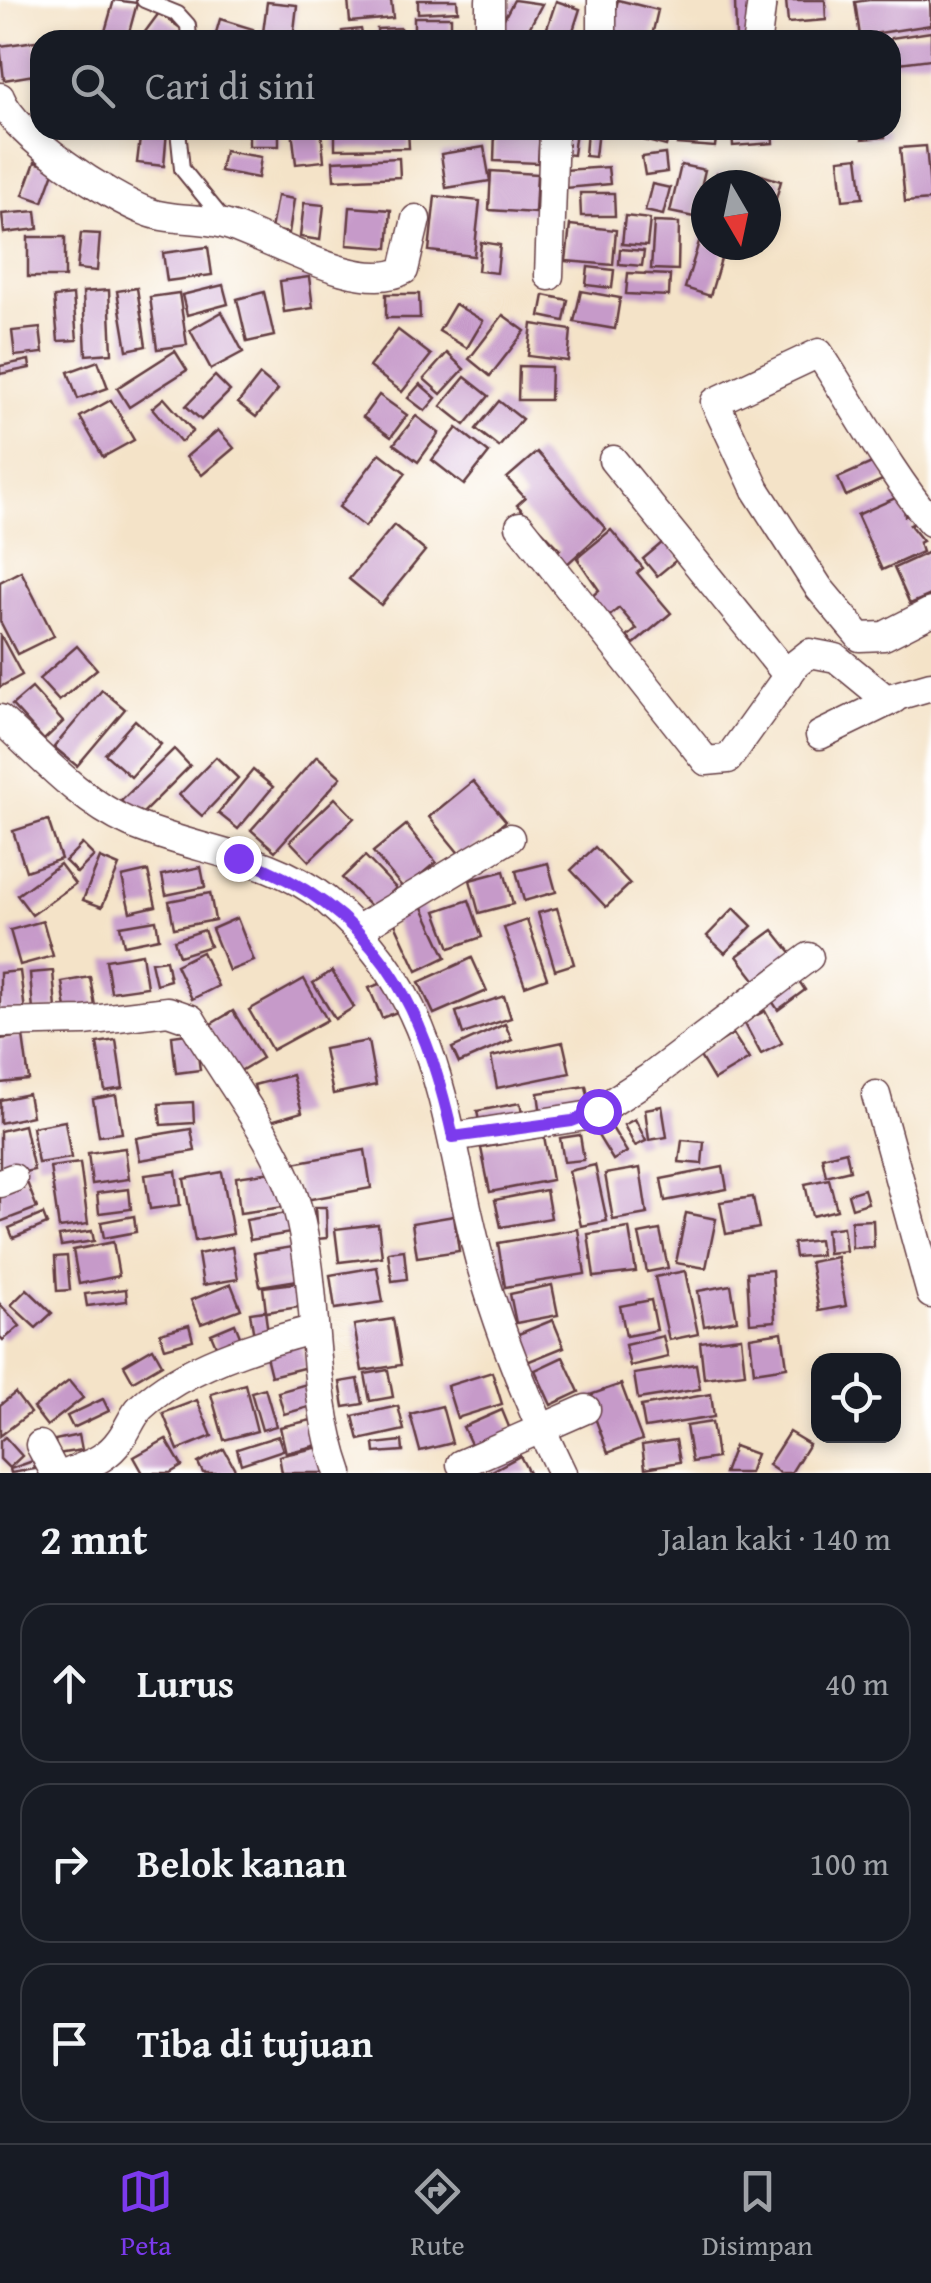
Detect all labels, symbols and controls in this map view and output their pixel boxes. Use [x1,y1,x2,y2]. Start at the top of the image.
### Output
search box [30,30,901,140]
text: Cari di sini [145,57,315,113]
icon: search [65,58,120,113]
north arrow [691,170,781,260]
route end [216,836,262,882]
route start [576,1089,622,1135]
map controls [811,1353,901,1443]
button: locate [811,1353,901,1443]
text: 2 mnt [40,1508,148,1569]
text: Jalan kaki · 140 m [661,1515,891,1562]
text: Lurus [137,1655,234,1711]
icon: ahead [42,1656,97,1711]
text: 40 m [825,1660,889,1707]
text: Belok kanan [137,1835,347,1891]
icon: right [42,1836,97,1891]
text: 100 m [810,1840,889,1887]
text: Tiba di tujuan [137,2015,373,2071]
icon: arrive [42,2016,97,2071]
tab: Peta [118,2164,173,2265]
tab: Rute [410,2164,465,2265]
tab: Disimpan [702,2164,813,2265]

